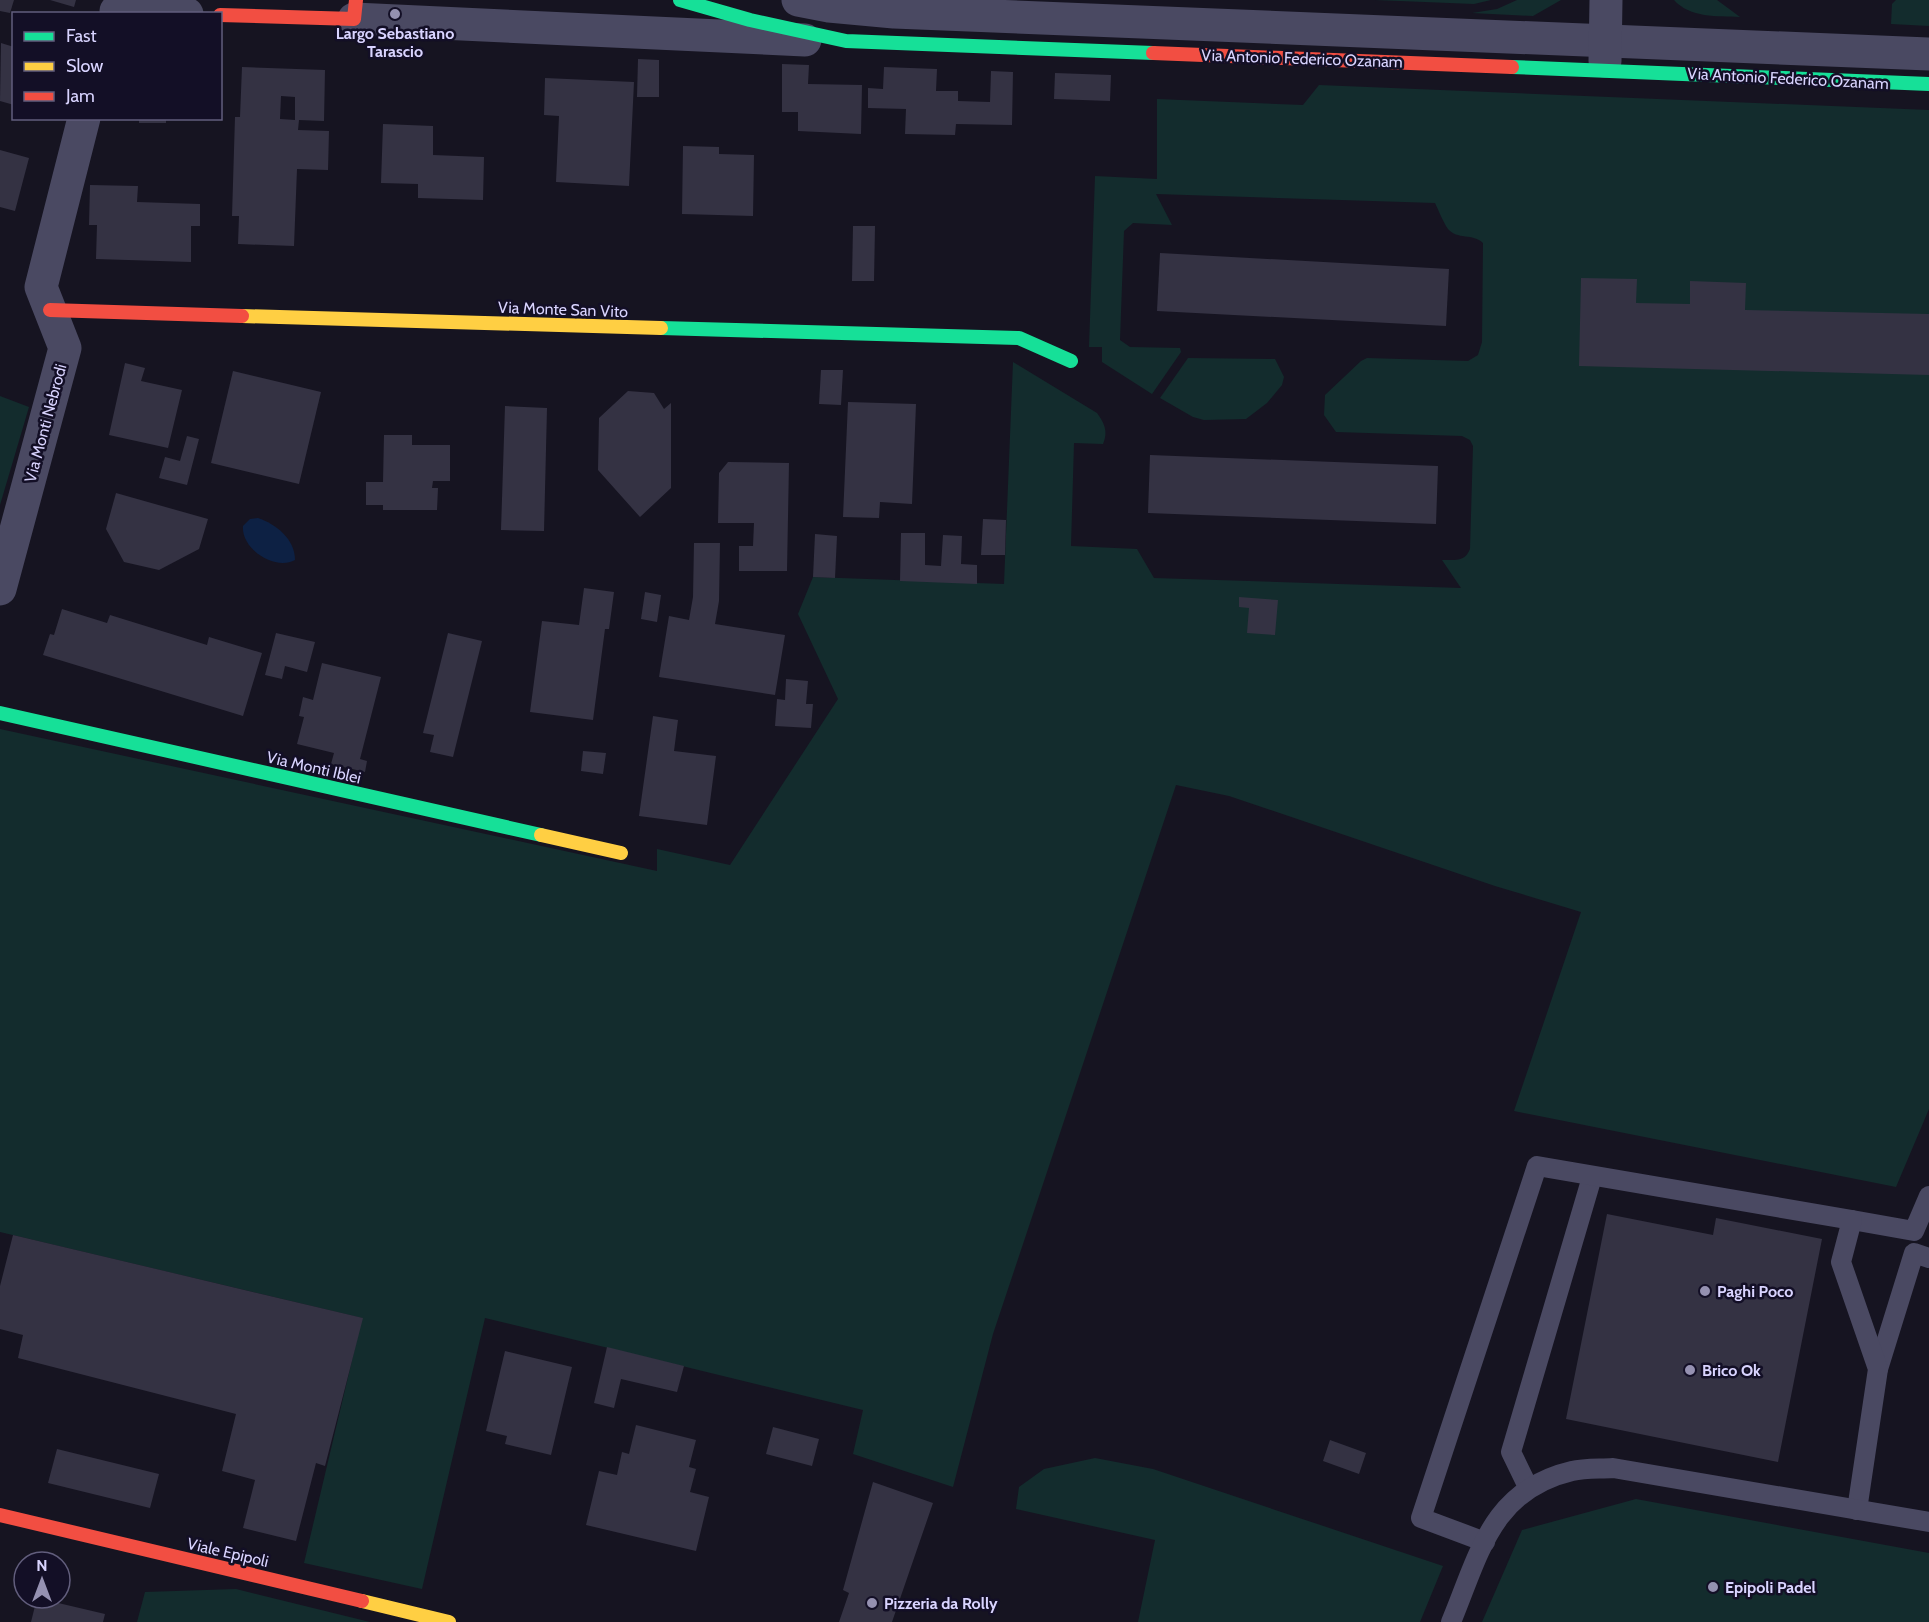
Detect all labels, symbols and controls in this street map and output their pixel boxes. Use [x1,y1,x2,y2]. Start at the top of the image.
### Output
marker: Largo Sebastiano Tarascio [388,7,402,21]
legend [12,12,222,120]
place label: Largo Sebastiano Tarascio [336,24,454,61]
text: Fast [66,25,97,47]
street label: Via Antonio Federico Ozanam [1201,45,1403,72]
text: Slow [66,55,103,77]
street label: Via Antonio Federico Ozanam [1687,64,1889,93]
text: Jam [65,85,95,107]
street label: Via Monte San Vito [498,298,629,321]
street label: Via Monti Nebrodi [21,362,70,484]
street label: Via Monti Iblei [265,747,363,788]
place label: Paghi Poco [1717,1282,1793,1301]
marker: Paghi Poco [1698,1284,1712,1298]
place label: Brico Ok [1702,1361,1761,1380]
marker: Brico Ok [1683,1363,1697,1377]
street label: Viale Epipoli [185,1534,270,1571]
north arrow [12,1550,72,1610]
text: N [36,1556,48,1575]
place label: Epipoli Padel [1725,1578,1816,1597]
marker: Epipoli Padel [1706,1580,1720,1594]
place label: Pizzeria da Rolly [884,1594,998,1613]
marker: Pizzeria da Rolly [865,1596,879,1610]

